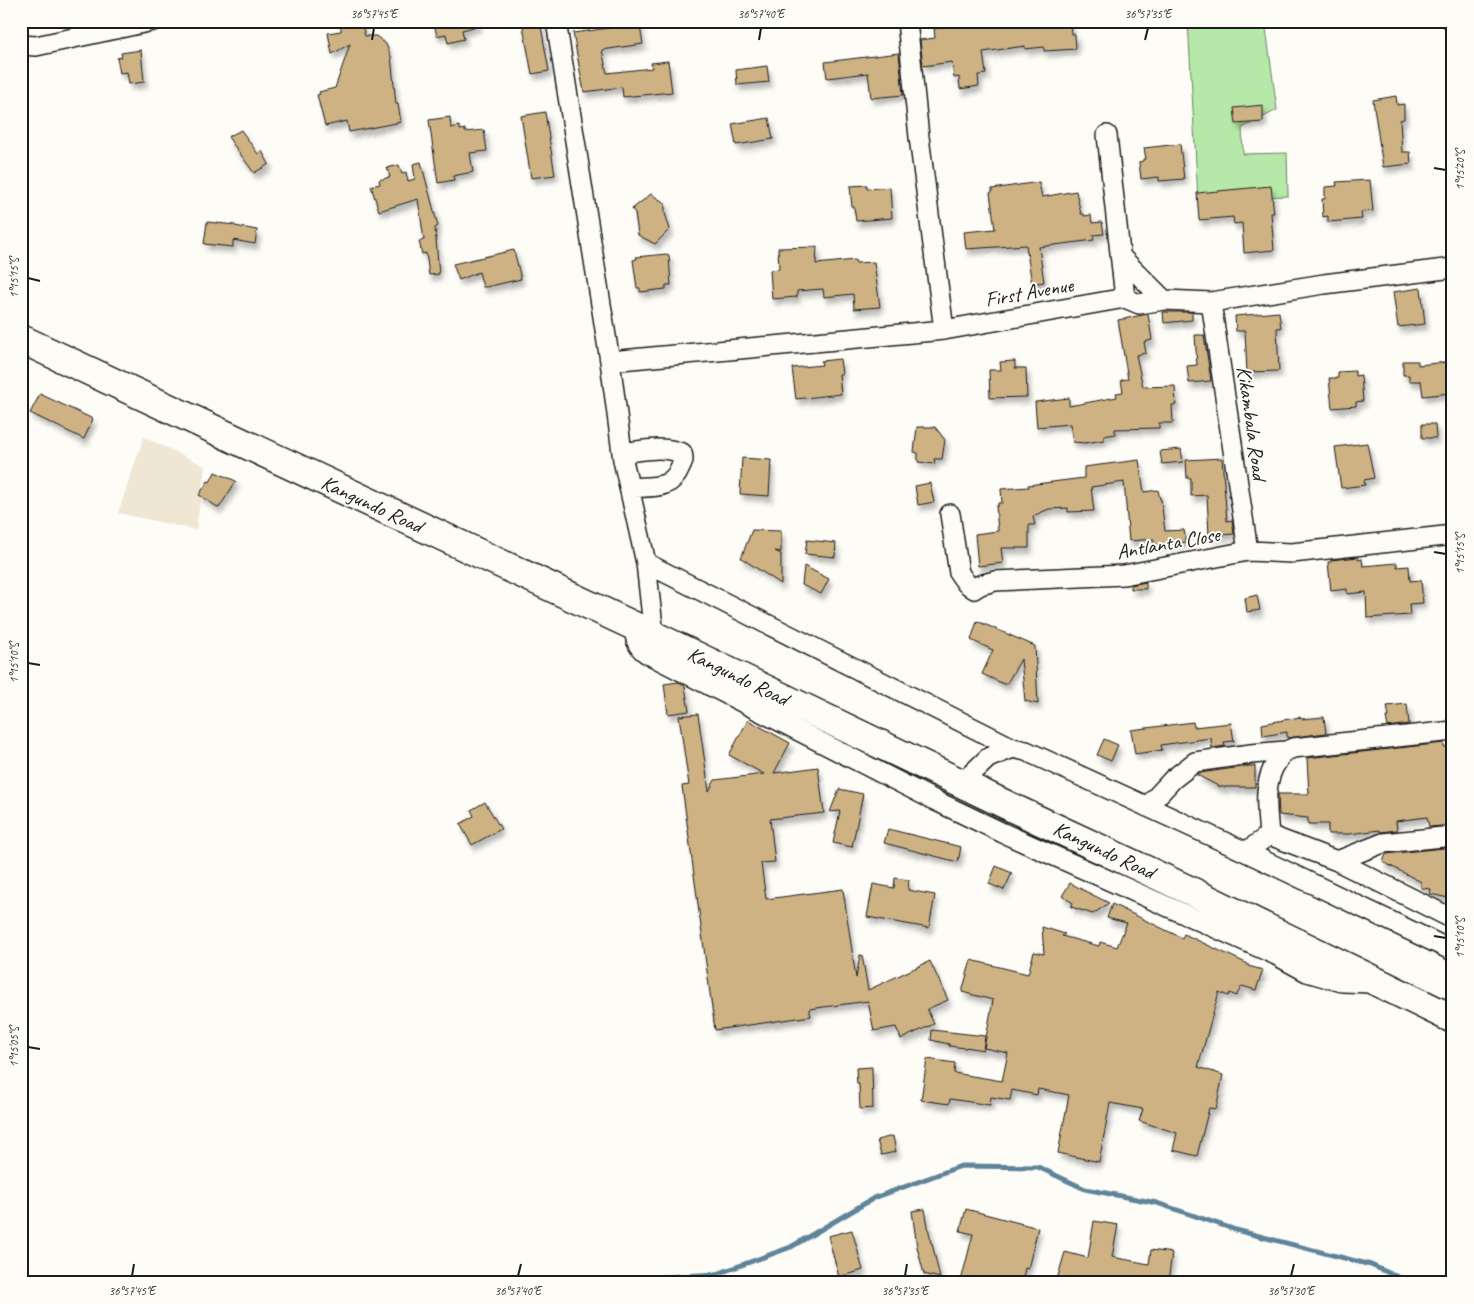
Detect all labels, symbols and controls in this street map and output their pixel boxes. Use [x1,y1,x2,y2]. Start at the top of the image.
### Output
text: 36°57'45"E [351,6,399,22]
text: 36°57'40"E [738,6,786,22]
text: 36°57'35"E [1125,6,1173,22]
text: 1°15'20"S [1452,148,1468,190]
text: 1°15'15"S [6,256,22,298]
street label: First Avenue [983,271,1076,313]
street label: Kikambala Road [1231,365,1273,485]
street label: Kangundo Road [317,469,430,540]
street label: Antlanta Close [1114,521,1224,565]
text: 1°15'15"S [1452,532,1468,574]
street label: Kangundo Road [683,640,796,713]
text: 1°15'10"S [6,641,22,683]
street label: Kangundo Road [1049,815,1162,886]
text: 1°15'10"S [1452,916,1468,958]
text: 1°15'05"S [6,1025,22,1067]
text: 36°57'45"E [109,1283,157,1299]
text: 36°57'40"E [495,1283,543,1299]
text: 36°57'35"E [882,1283,930,1299]
text: 36°57'30"E [1268,1283,1316,1299]

